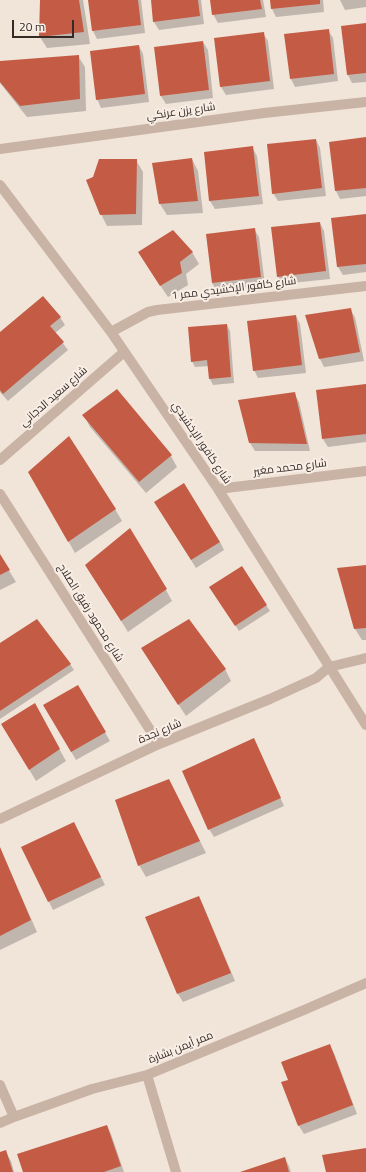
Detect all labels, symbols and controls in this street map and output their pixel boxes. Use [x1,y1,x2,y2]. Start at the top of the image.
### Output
scale bar [14,12,76,38]
text: 20 m [19,17,45,36]
street label: شارع يزن عرنكي [146,101,216,123]
street label: شارع كافور الإخشيدي ممر 1 [171,275,297,303]
street label: شارع سعيد الدجاني [18,364,90,430]
street label: شارع كافور الإخشيدي [168,399,234,487]
street label: شارع محمد مغير [253,457,327,479]
street label: شارع محمود رفيق الصلاح [54,562,126,664]
street label: شارع نجدة [136,717,184,747]
street label: ممر أيمن بشارة [147,1029,215,1067]

